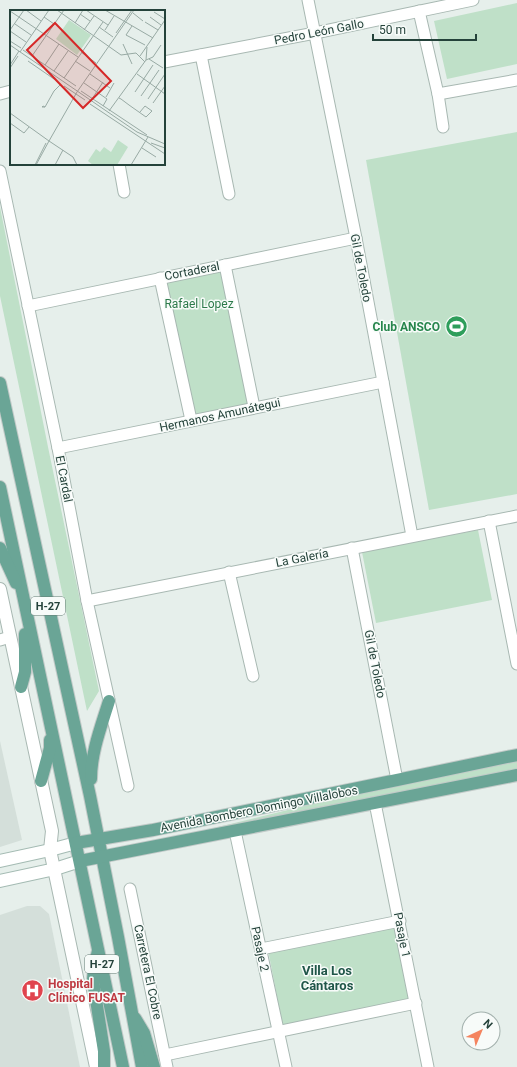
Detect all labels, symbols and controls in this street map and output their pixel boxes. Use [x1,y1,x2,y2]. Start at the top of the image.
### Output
inset map [10,10,165,165]
street label: Pedro León Gallo [273,16,365,48]
scale bar [373,16,476,42]
text: 50 m [379,23,406,37]
street label: Gil de Toledo [348,233,374,303]
street label: Cortaderal [163,259,221,283]
park label: Rafael Lopez [164,297,234,311]
sports icon: Club ANSCO [443,314,469,340]
place label: Club ANSCO [372,320,440,334]
street label: Hermanos Amunátegui [158,395,282,435]
street label: El Cardal [53,454,75,504]
street label: La Galería [274,546,330,570]
road number: H-27 [31,597,65,615]
street label: Gil de Toledo [362,629,388,699]
street label: Avenida Bombero Domingo Villalobos [159,783,359,835]
street label: Pasaje 1 [391,911,413,959]
street label: Carretera El Cobre [131,923,165,1021]
street label: Pasaje 2 [248,925,272,973]
road number: H-27 [85,955,119,973]
district label: Villa Los Cántaros [301,963,354,993]
place label: Hospital Clínico FUSAT [48,977,125,1005]
hospital icon: Hospital Clínico FUSAT [19,978,45,1004]
north arrow [461,1011,501,1051]
text: N [480,1017,495,1032]

